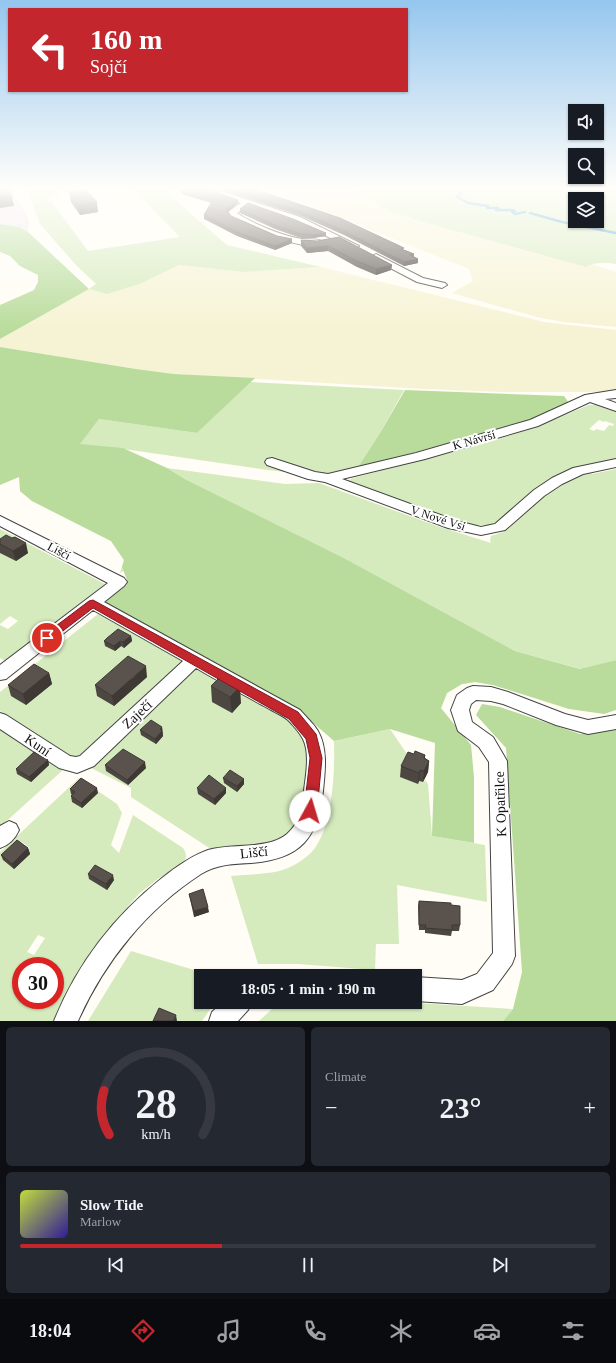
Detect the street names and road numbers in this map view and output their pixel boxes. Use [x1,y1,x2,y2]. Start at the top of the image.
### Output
street label: K Návrší [451,427,498,453]
street label: V Nové Vsi [409,503,468,534]
street label: Liščí [45,539,73,563]
street label: Zaječí [119,697,155,732]
street label: Kuní [22,731,54,760]
street label: K Opatřilce [492,771,509,837]
street label: Liščí [239,844,269,861]

